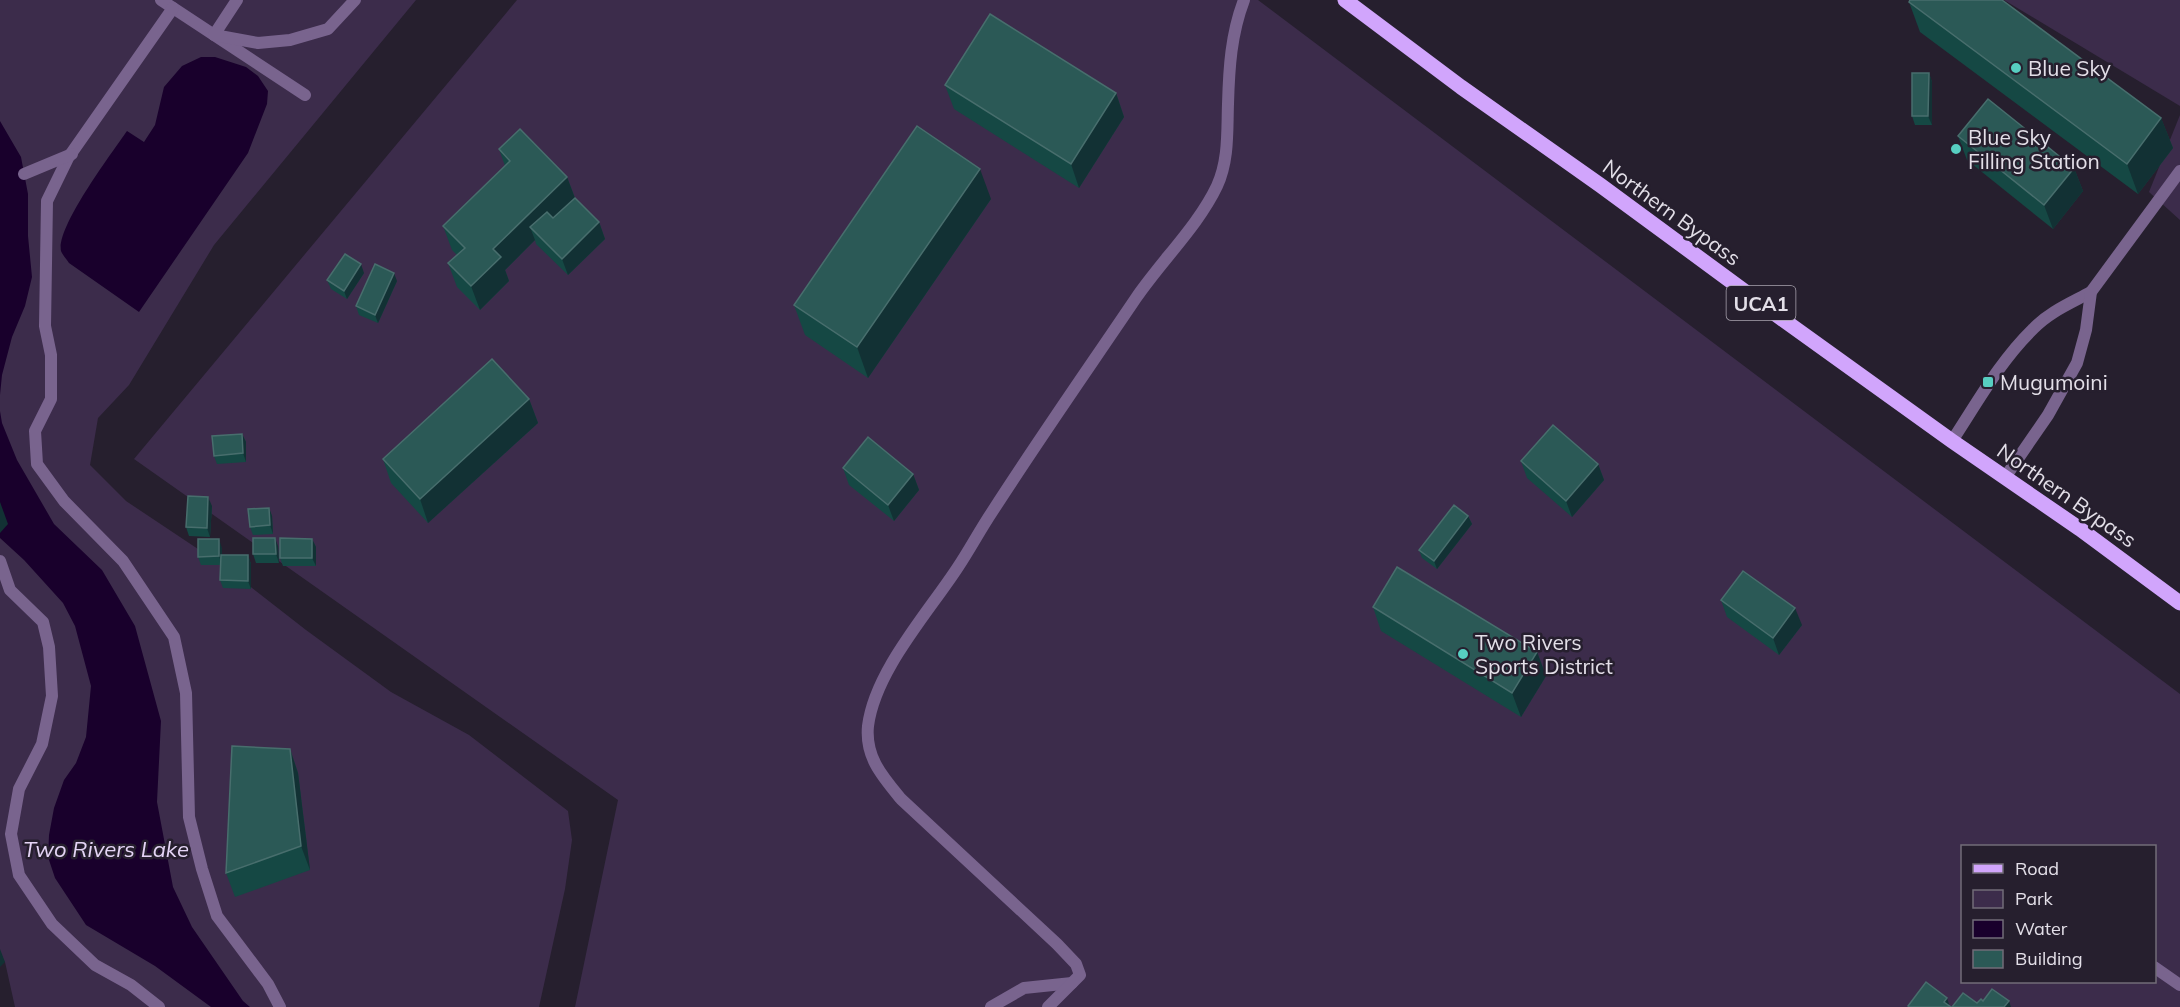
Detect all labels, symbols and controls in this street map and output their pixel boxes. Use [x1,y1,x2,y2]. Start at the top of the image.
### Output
place label: Blue Sky [2028,55,2111,81]
marker: Blue Sky [2009,61,2023,75]
place label: Blue Sky Filling Station [1968,124,2100,174]
marker: Blue Sky Filling Station [1949,142,1963,156]
street label: Northern Bypass [1598,153,1746,271]
road number: UCA1 [1726,286,1796,320]
place label: Mugumoini [2000,369,2108,395]
marker: Mugumoini [1981,375,1995,389]
street label: Northern Bypass [1992,437,2142,553]
place label: Two Rivers Sports District [1475,629,1613,679]
marker: Two Rivers Sports District [1456,647,1470,661]
water label: Two Rivers Lake [23,835,189,863]
legend [1961,845,2156,983]
text: Road [2015,857,2059,880]
text: Park [2015,887,2054,910]
text: Water [2015,917,2068,940]
text: Building [2015,947,2083,970]

